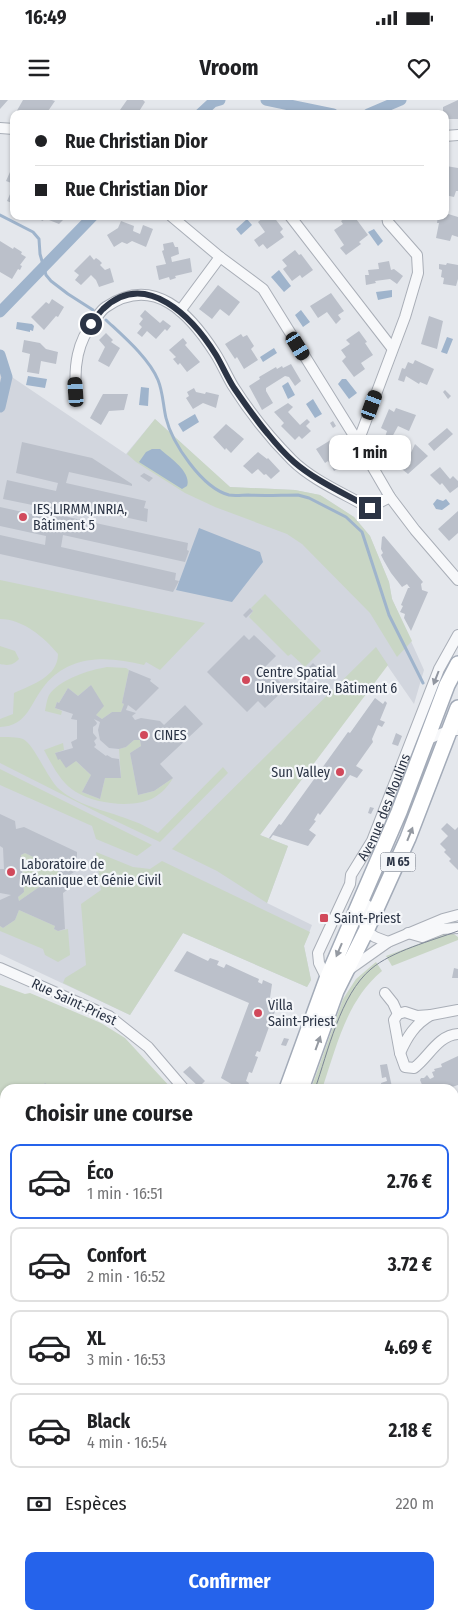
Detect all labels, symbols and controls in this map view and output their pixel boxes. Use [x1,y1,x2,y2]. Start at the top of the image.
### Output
text: 16:49 [25,6,66,29]
icon: menu [25,54,53,82]
text: Vroom [199,54,259,81]
icon: heart [405,54,433,82]
text: Rue Christian Dior [65,130,207,153]
text: Rue Christian Dior [65,178,207,201]
route start [80,313,102,335]
car [283,329,312,363]
car [67,377,84,407]
car [359,388,384,422]
callout: 1 min [329,436,411,470]
text: 1 min [353,443,387,462]
route end [359,497,381,519]
place label: IES,LIRMM,INRIA, Bâtiment 5 [33,501,127,534]
marker: IES,LIRMM,INRIA, Bâtiment 5 [17,511,29,523]
place label: Centre Spatial Universitaire, Bâtiment 6 [256,664,397,697]
one-way arrow [432,671,440,686]
marker: Centre Spatial Universitaire, Bâtiment 6 [240,674,252,686]
place label: CINES [154,727,187,744]
marker: CINES [138,729,150,741]
street label: Avenue des Moulins [354,751,414,864]
place label: Sun Valley [271,764,331,781]
marker: Sun Valley [334,766,346,778]
one-way arrow [406,827,414,841]
road number: M 65 [380,852,416,872]
place label: Laboratoire de Mécanique et Génie Civil [21,856,162,889]
marker: Laboratoire de Mécanique et Génie Civil [5,866,17,878]
place label: Saint-Priest [334,910,401,927]
marker: Saint-Priest [318,912,330,924]
one-way arrow [335,943,343,957]
street label: Rue Saint-Priest [29,975,120,1029]
place label: Villa Saint-Priest [268,997,335,1030]
marker: Villa Saint-Priest [252,1007,264,1019]
one-way arrow [314,1035,322,1050]
text: Choisir une course [25,1100,193,1127]
icon: car [27,1159,72,1204]
text: Éco [87,1161,114,1184]
text: 2.76 € [387,1170,432,1193]
text: 1 min · 16:51 [87,1184,163,1203]
icon: car [27,1242,72,1287]
text: Confort [87,1244,147,1267]
text: 3.72 € [388,1253,432,1276]
text: 2 min · 16:52 [87,1267,165,1286]
icon: car [27,1325,72,1370]
text: XL [87,1327,106,1350]
text: 4.69 € [384,1336,432,1359]
text: 3 min · 16:53 [87,1350,166,1369]
icon: car [27,1408,72,1453]
text: Black [87,1410,130,1433]
text: 2.18 € [389,1419,432,1442]
text: 4 min · 16:54 [87,1433,167,1452]
icon: cash [25,1490,53,1518]
text: Espèces [65,1492,127,1515]
text: 220 m [395,1494,434,1513]
button: Confirmer [25,1552,434,1610]

